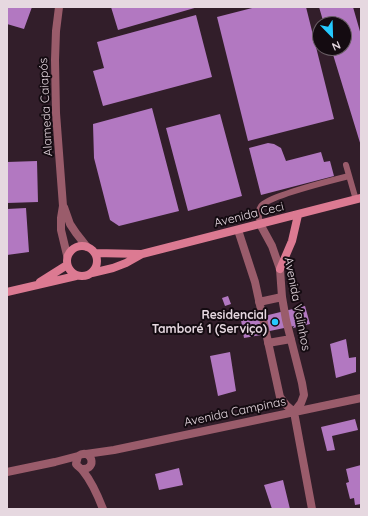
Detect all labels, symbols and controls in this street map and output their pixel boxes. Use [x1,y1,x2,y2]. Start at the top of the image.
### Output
north arrow [312,16,352,56]
text: N [330,38,343,54]
street label: Alameda Caiapós [36,57,56,157]
street label: Avenida Ceci [213,199,285,231]
street label: Avenida Valinhos [281,256,313,352]
place label: Residencial Tamboré 1 (Serviço) [152,308,267,336]
marker: Residencial Tamboré 1 (Serviço) [270,317,280,327]
street label: Avenida Campinas [183,394,287,430]

